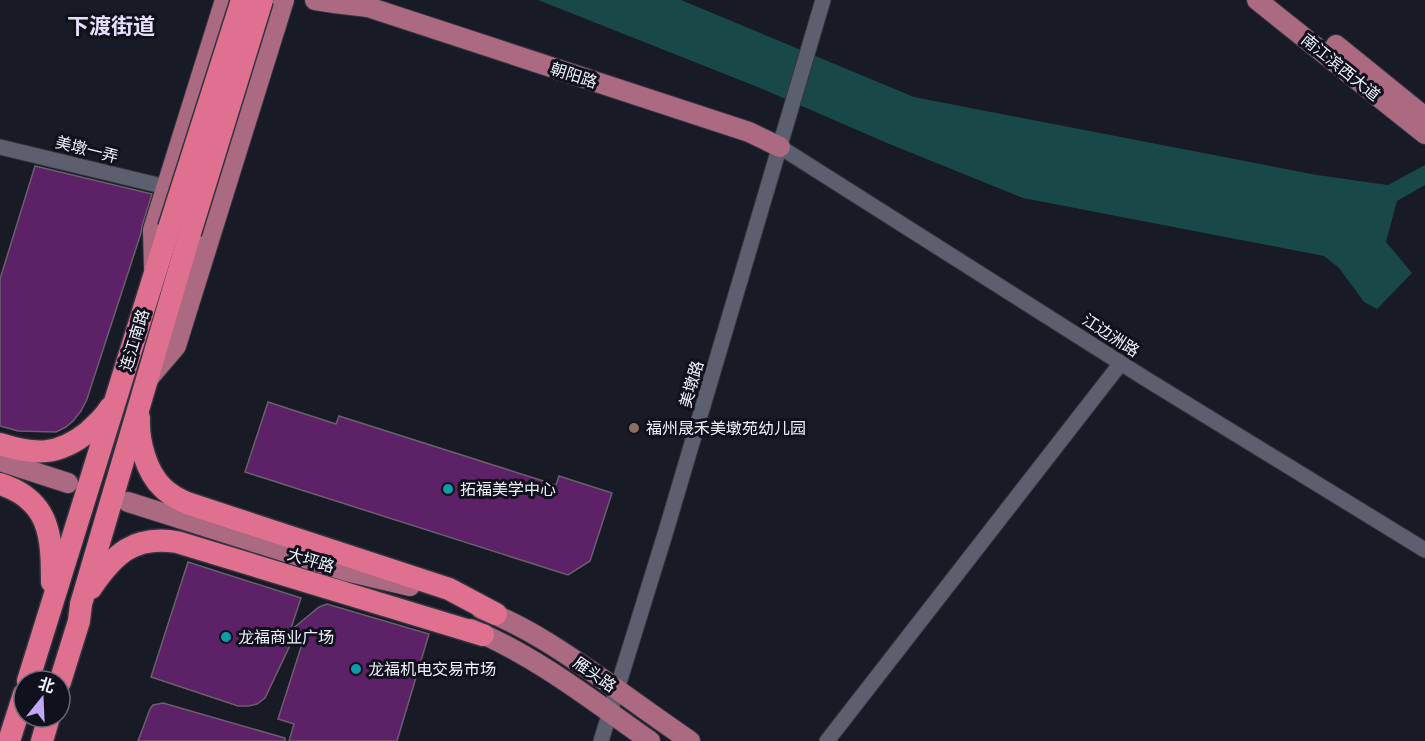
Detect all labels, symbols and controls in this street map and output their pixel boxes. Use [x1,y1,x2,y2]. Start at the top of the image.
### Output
district label: 下渡街道 [67,11,155,40]
street label: 南江滨西大道 [1297,29,1385,105]
street label: 朝阳路 [548,58,600,92]
street label: 美墩一弄 [54,132,120,166]
street label: 连江南路 [115,306,153,374]
street label: 江边洲路 [1079,309,1143,361]
street label: 美墩路 [675,358,707,410]
place label: 福州晟禾美墩苑幼儿园 [646,418,806,438]
marker: 福州晟禾美墩苑幼儿园 [627,421,641,435]
place label: 拓福美学中心 [460,479,556,499]
marker: 拓福美学中心 [441,482,455,496]
street label: 大坪路 [285,543,337,577]
place label: 龙福商业广场 [238,627,334,647]
marker: 龙福商业广场 [219,630,233,644]
street label: 雁头路 [570,652,620,696]
place label: 龙福机电交易市场 [368,659,496,679]
marker: 龙福机电交易市场 [349,662,363,676]
north arrow [12,669,72,729]
text: 北 [36,673,57,697]

